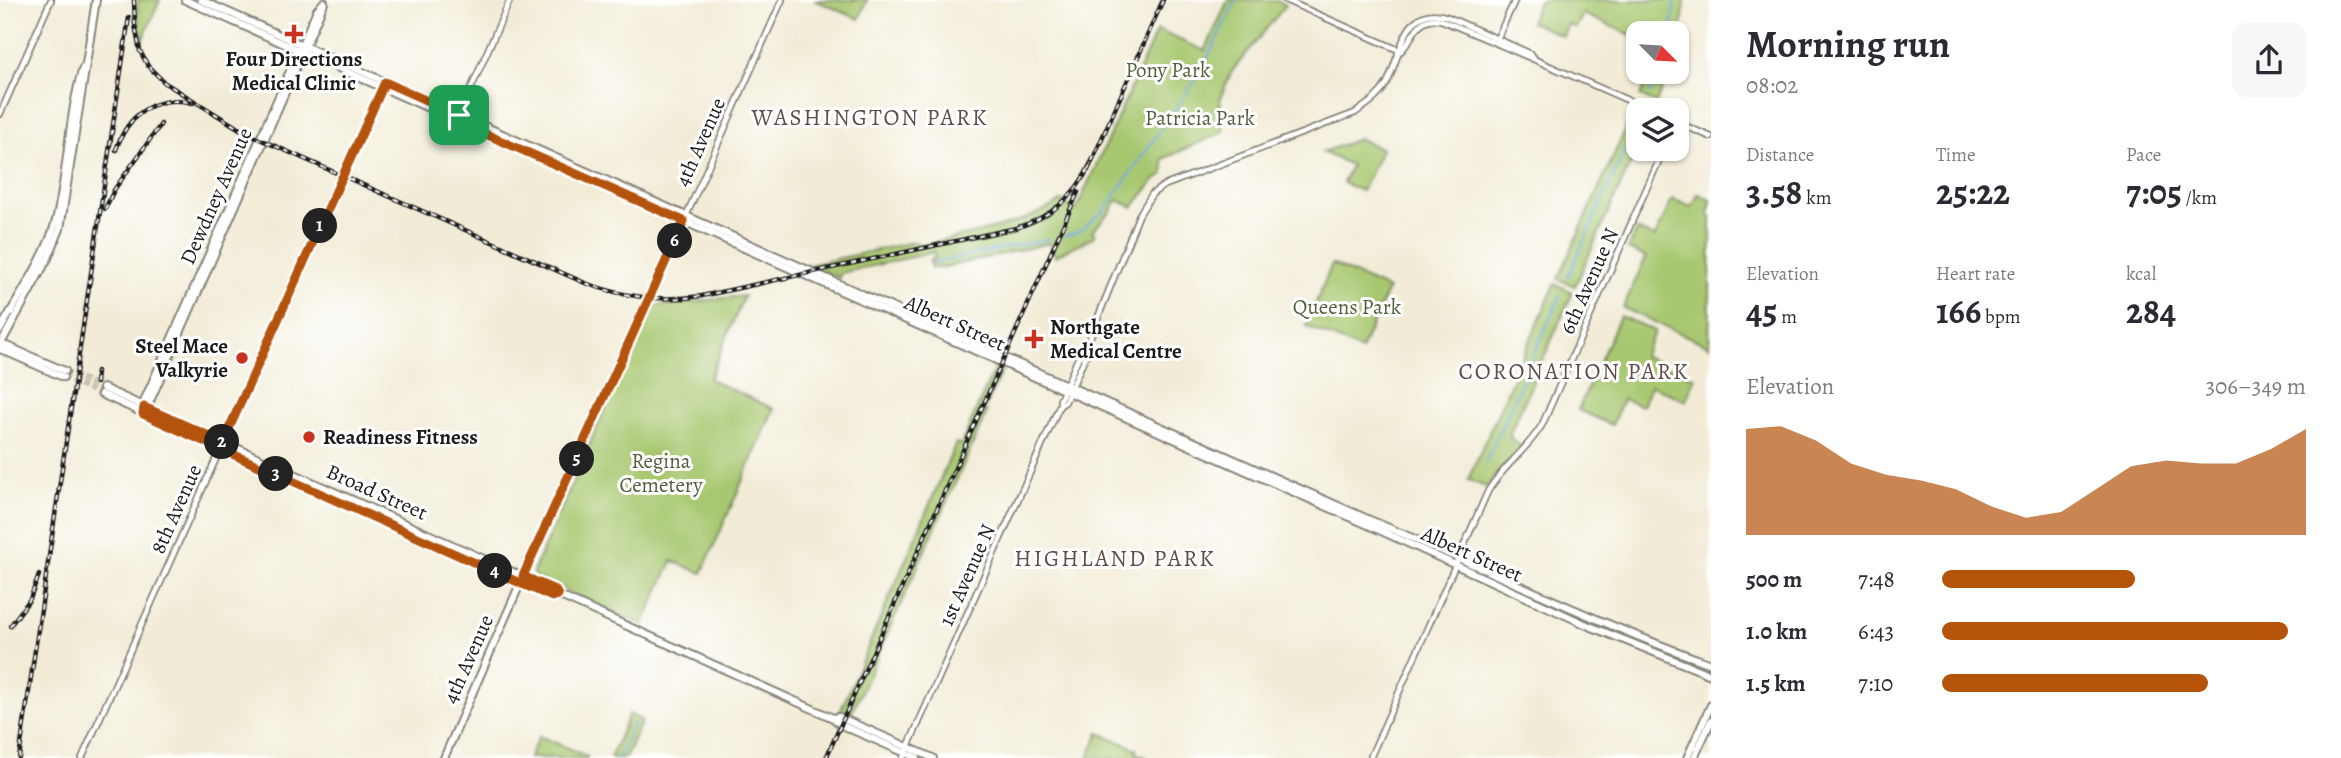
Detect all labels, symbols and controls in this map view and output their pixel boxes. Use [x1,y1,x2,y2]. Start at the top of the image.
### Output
text: Morning run [1746,18,1950,70]
north arrow [1626,21,1689,84]
map controls [1626,21,1689,161]
button: share [2232,23,2306,97]
marker: Four Directions Medical Clinic [284,24,304,44]
place label: Four Directions Medical Clinic [226,45,362,97]
park label: Pony Park [1125,56,1211,84]
text: 08:02 [1746,70,1798,101]
pin [429,85,489,145]
street label: 4th Avenue [668,93,732,191]
icon: arrive [440,96,478,134]
button: layers [1626,98,1689,161]
district label: WASHINGTON PARK [751,102,988,133]
park label: Patricia Park [1145,104,1256,132]
street label: Dewdney Avenue [173,123,259,269]
text: Distance [1746,142,1814,168]
text: Time [1936,142,1975,168]
text: Pace [2126,142,2161,168]
text: 3.58 [1746,168,1802,216]
text: 25:22 [1936,168,2010,216]
text: 7:05 [2126,168,2182,216]
text: km [1802,185,1831,211]
text: /km [2182,185,2217,211]
pin: 1 [302,208,338,244]
text: 1 [316,212,323,238]
street label: 6th Avenue N [1553,223,1625,339]
pin: 6 [658,224,692,258]
text: 6 [670,227,679,253]
text: Elevation [1746,261,1819,287]
text: Heart rate [1936,261,2015,287]
text: kcal [2126,261,2156,287]
text: 45 [1746,287,1777,335]
text: 166 [1936,287,1981,335]
text: 284 [2126,287,2176,335]
street label: Albert Street [899,288,1010,358]
park label: Queens Park [1293,293,1402,321]
text: m [1777,304,1797,330]
text: bpm [1981,304,2021,330]
place label: Northgate Medical Centre [1050,313,1182,365]
marker: Northgate Medical Centre [1024,329,1044,349]
place label: Steel Mace Valkyrie [135,332,228,384]
marker: Steel Mace Valkyrie [234,350,250,366]
district label: CORONATION PARK [1459,356,1689,387]
text: Elevation [1746,371,1834,402]
text: 306–349 m [2205,371,2306,402]
place label: Readiness Fitness [323,423,478,451]
pin: 2 [204,424,240,460]
text: 2 [217,428,226,454]
marker: Readiness Fitness [301,429,317,445]
pin: 5 [560,442,594,476]
text: 5 [572,445,581,471]
park label: Regina Cemetery [619,447,703,499]
pin: 3 [258,456,294,491]
street label: Broad Street [322,457,432,527]
street label: 8th Avenue [144,460,208,558]
text: 3 [271,460,280,486]
street label: Albert Street [1416,519,1527,589]
street label: 1st Avenue N [932,520,1002,630]
district label: HIGHLAND PARK [1014,543,1216,574]
pin: 4 [477,554,512,588]
text: 4 [490,557,499,583]
text: 500 m [1746,564,1802,595]
text: 7:48 [1858,564,1895,595]
street label: 4th Avenue [436,610,500,708]
text: 1.0 km [1746,616,1807,647]
text: 6:43 [1858,616,1894,647]
text: 1.5 km [1746,668,1806,699]
text: 7:10 [1858,668,1893,699]

